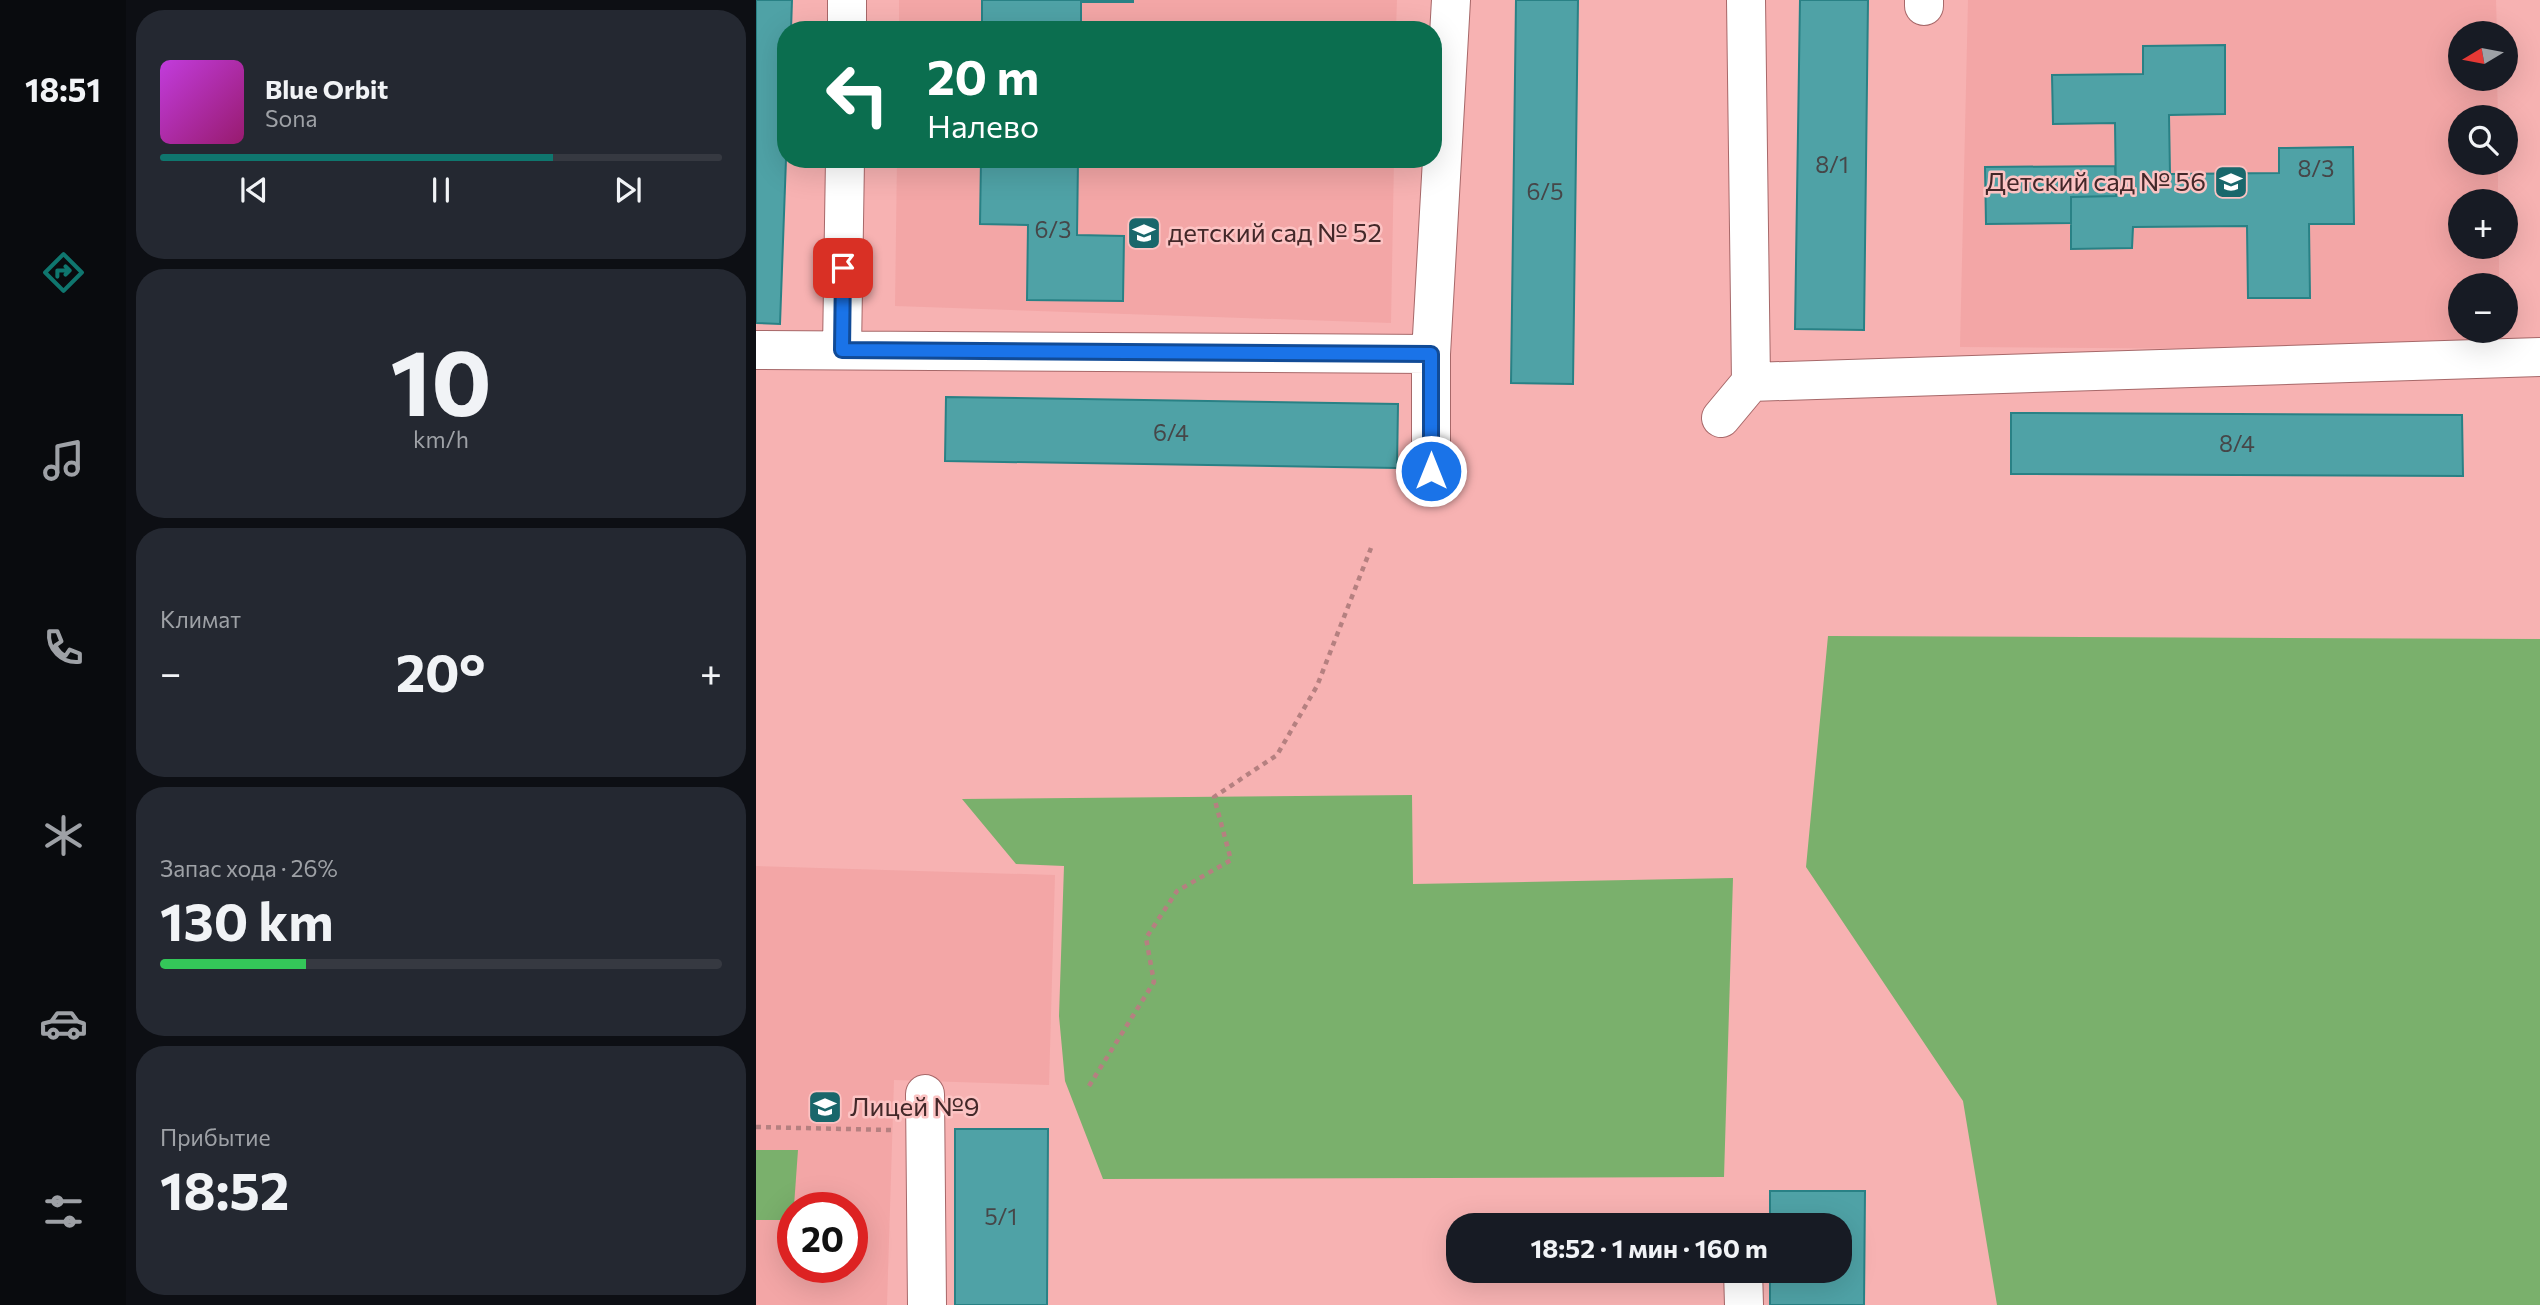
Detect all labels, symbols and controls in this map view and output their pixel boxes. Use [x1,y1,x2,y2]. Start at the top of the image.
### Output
north arrow [2448,21,2518,91]
map controls [2448,21,2518,343]
text: 20 m [927,45,1039,105]
icon: left [812,49,903,140]
text: 18:51 [25,69,101,109]
text: Blue Orbit [265,73,388,104]
text: Sona [265,104,317,132]
text: Налево [927,105,1039,145]
button: search [2448,105,2518,175]
house number: 8/1 [1815,150,1849,178]
house number: 8/3 [2298,154,2334,182]
school or university icon: Детский сад № 56 [2212,163,2250,201]
place label: Детский сад № 56 [1986,165,2206,196]
icon: previous [235,171,273,209]
icon: pause [422,171,460,209]
icon: next [609,171,647,209]
house number: 6/5 [1527,177,1563,205]
button: + [2448,189,2518,259]
school or university icon: детский сад № 52 [1125,214,1163,252]
house number: 6/3 [1035,215,1071,243]
place label: детский сад № 52 [1168,216,1382,247]
pin [813,238,873,298]
icon: directions [39,248,88,297]
icon: arrive [824,249,862,287]
button: − [2448,273,2518,343]
text: 10 [390,323,492,435]
house number: 6/4 [1153,418,1189,446]
text: km/h [413,425,469,453]
house number: 8/4 [2219,429,2255,457]
position arrow [1394,434,1468,508]
icon: music [39,436,88,485]
text: Климат [160,605,241,633]
icon: phone [39,623,88,672]
text: 20° [396,639,486,703]
text: − [160,648,182,695]
text: + [700,648,722,695]
icon: climate [39,811,88,860]
text: Запас хода · 26% [160,854,338,882]
text: 130 km [160,888,334,952]
icon: car [39,999,88,1048]
school or university icon: Лицей №9 [806,1088,844,1126]
place label: Лицей №9 [850,1090,979,1121]
text: Прибытие [160,1123,271,1151]
text: 18:52 [160,1157,289,1221]
icon: filters [39,1187,88,1236]
speed limit sign: 20 [777,1192,868,1283]
house number: 5/1 [985,1202,1017,1230]
text: 18:52 · 1 мин · 160 m [1530,1232,1768,1263]

